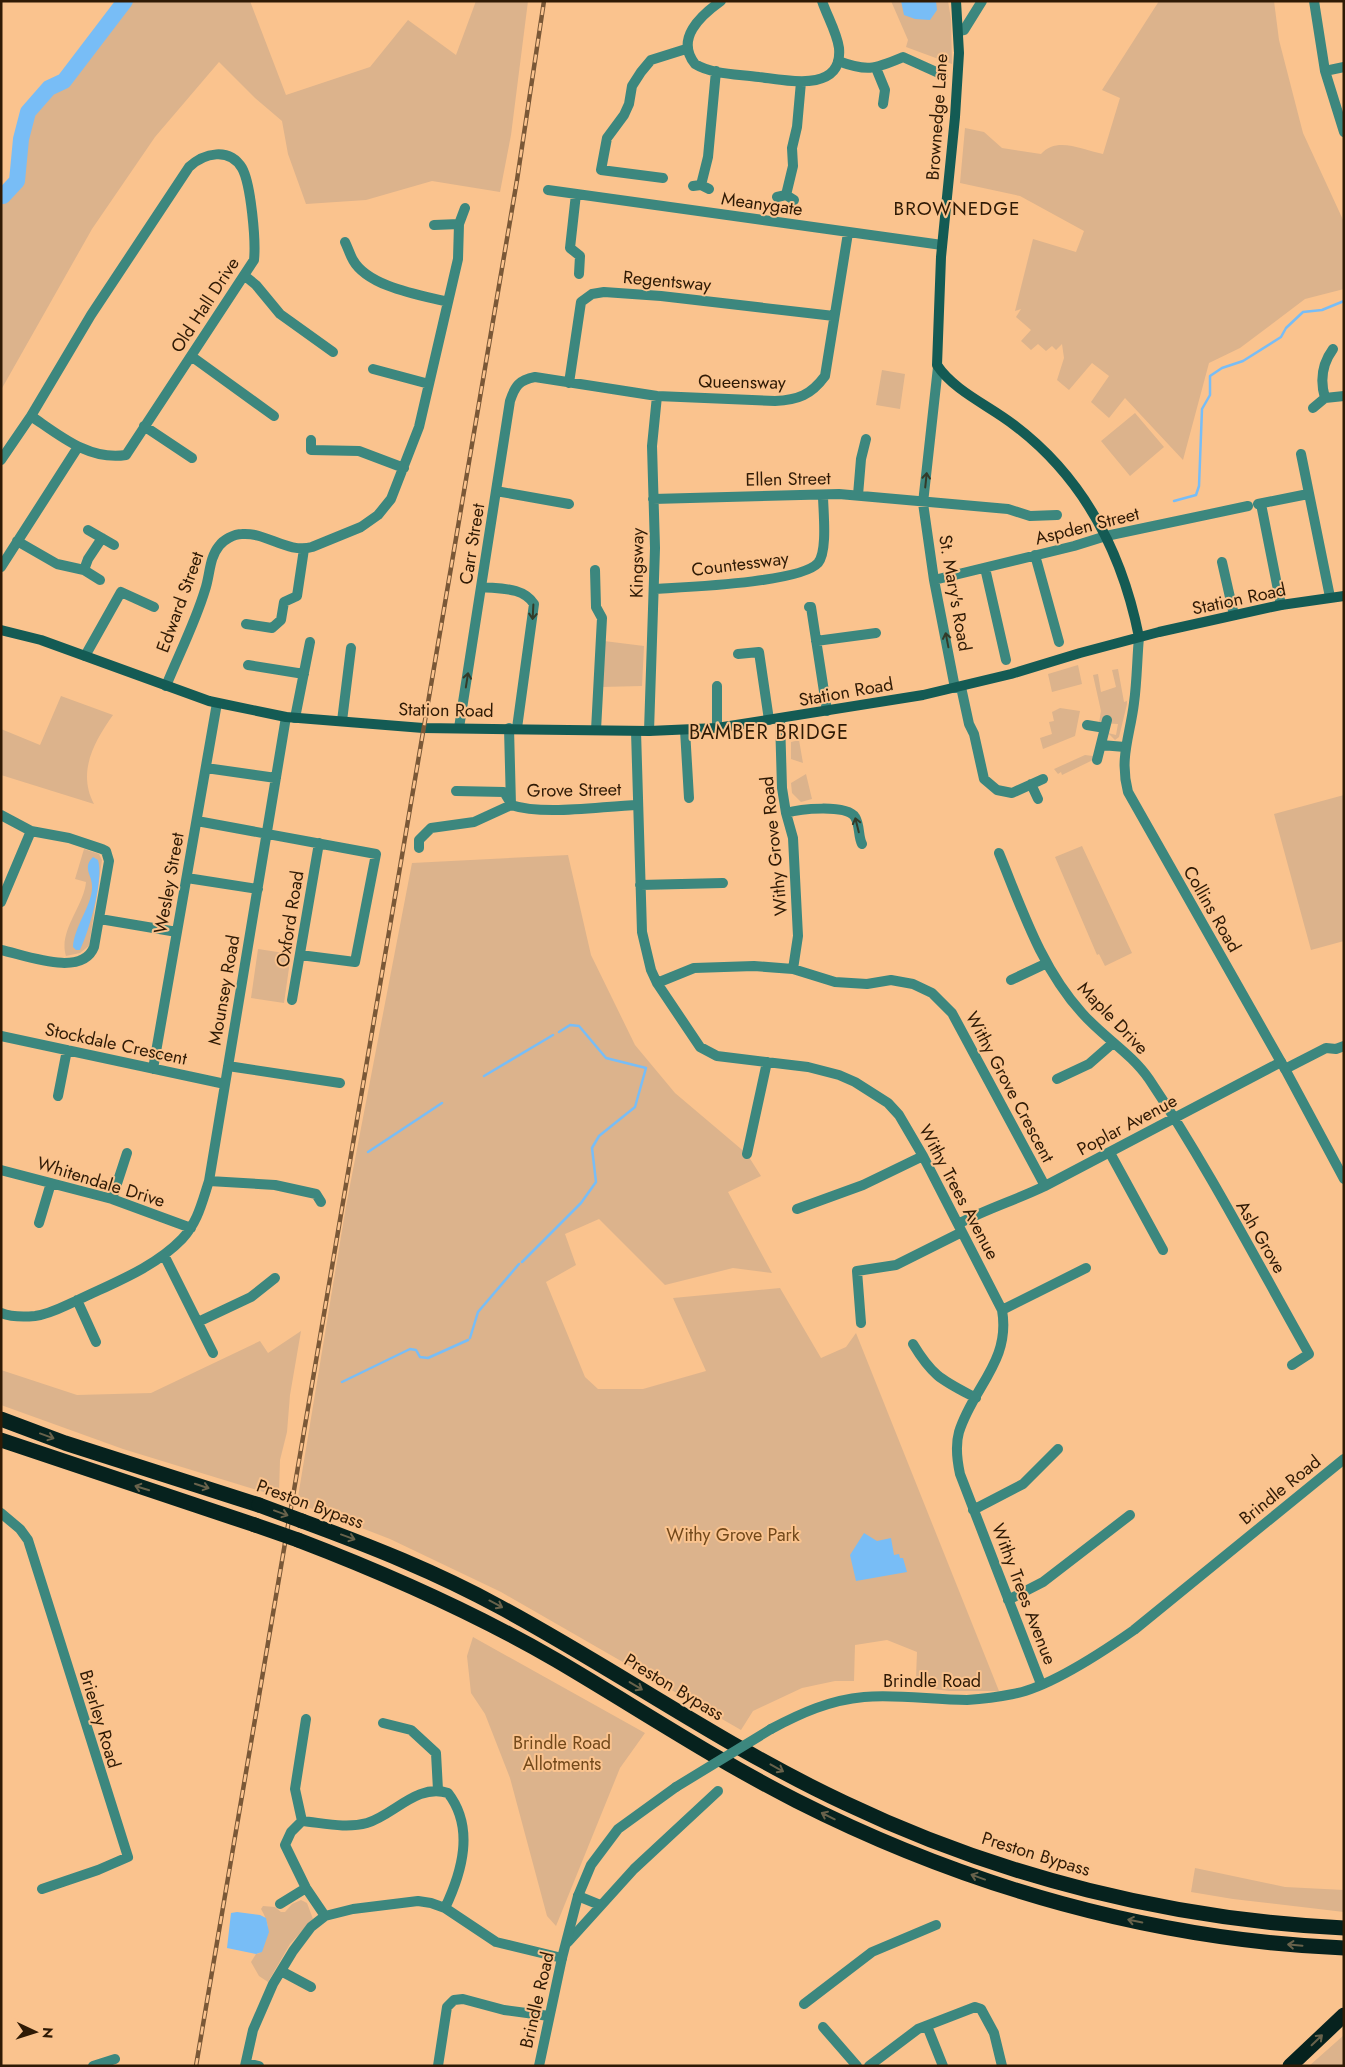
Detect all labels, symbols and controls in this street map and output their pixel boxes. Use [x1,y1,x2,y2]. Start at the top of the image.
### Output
street label: Brownedge Lane [920,53,954,181]
street label: Meanygate [720,185,804,223]
district label: BROWNEDGE [894,195,1020,222]
street label: Old Hall Drive [164,252,246,358]
street label: Regentsway [622,264,712,298]
street label: Queensway [698,368,786,396]
street label: Ellen Street [745,465,832,493]
one-way arrow [921,472,931,488]
street label: Aspden Street [1032,500,1143,552]
street label: Carr Street [453,501,491,586]
street label: Kingsway [623,527,651,598]
street label: St. Mary's Road [932,533,978,653]
street label: Countessway [690,545,790,583]
street label: Edward Street [150,547,211,656]
street label: Station Road [1190,576,1288,622]
one-way arrow [529,604,538,620]
one-way arrow [941,633,951,649]
street label: Station Road [797,671,895,713]
one-way arrow [462,673,472,689]
street label: Station Road [398,696,494,724]
district label: BAMBER BRIDGE [689,718,849,747]
street label: Withy Grove Road [754,775,794,917]
street label: Grove Street [526,776,622,804]
one-way arrow [852,817,861,833]
street label: Wesley Street [147,830,191,936]
street label: Collins Road [1177,861,1247,957]
street label: Oxford Road [270,869,310,969]
street label: Mounsey Road [201,933,247,1047]
street label: Maple Drive [1072,976,1154,1060]
street label: Withy Grove Crescent [959,1007,1061,1168]
street label: Stockdale Crescent [43,1016,190,1072]
street label: Poplar Avenue [1072,1088,1182,1162]
street label: Withy Trees Avenue [912,1120,1006,1264]
street label: Whitendale Drive [34,1150,168,1214]
street label: Ash Grove [1230,1196,1292,1278]
one-way arrow [39,1432,54,1441]
street label: Brindle Road [1234,1449,1326,1531]
street label: Preston Bypass [253,1473,367,1535]
one-way arrow [193,1482,209,1492]
one-way arrow [134,1483,150,1493]
one-way arrow [272,1509,288,1518]
street label: Withy Trees Avenue [985,1520,1063,1668]
park label: Withy Grove Park [666,1522,800,1548]
one-way arrow [340,1533,355,1542]
one-way arrow [488,1600,503,1609]
street label: Preston Bypass [619,1647,729,1727]
street label: Brierley Road [73,1667,127,1771]
street label: Brindle Road [883,1668,981,1694]
one-way arrow [629,1682,643,1692]
park label: Brindle Road Allotments [513,1730,611,1777]
one-way arrow [769,1763,784,1773]
one-way arrow [821,1811,836,1820]
street label: Preston Bypass [978,1825,1094,1883]
one-way arrow [971,1872,986,1881]
one-way arrow [1127,1916,1143,1926]
one-way arrow [1287,1940,1303,1950]
street label: Brindle Road [513,1949,561,2051]
north arrow [10,2007,60,2057]
text: N [38,2027,58,2039]
one-way arrow [1311,2034,1323,2046]

